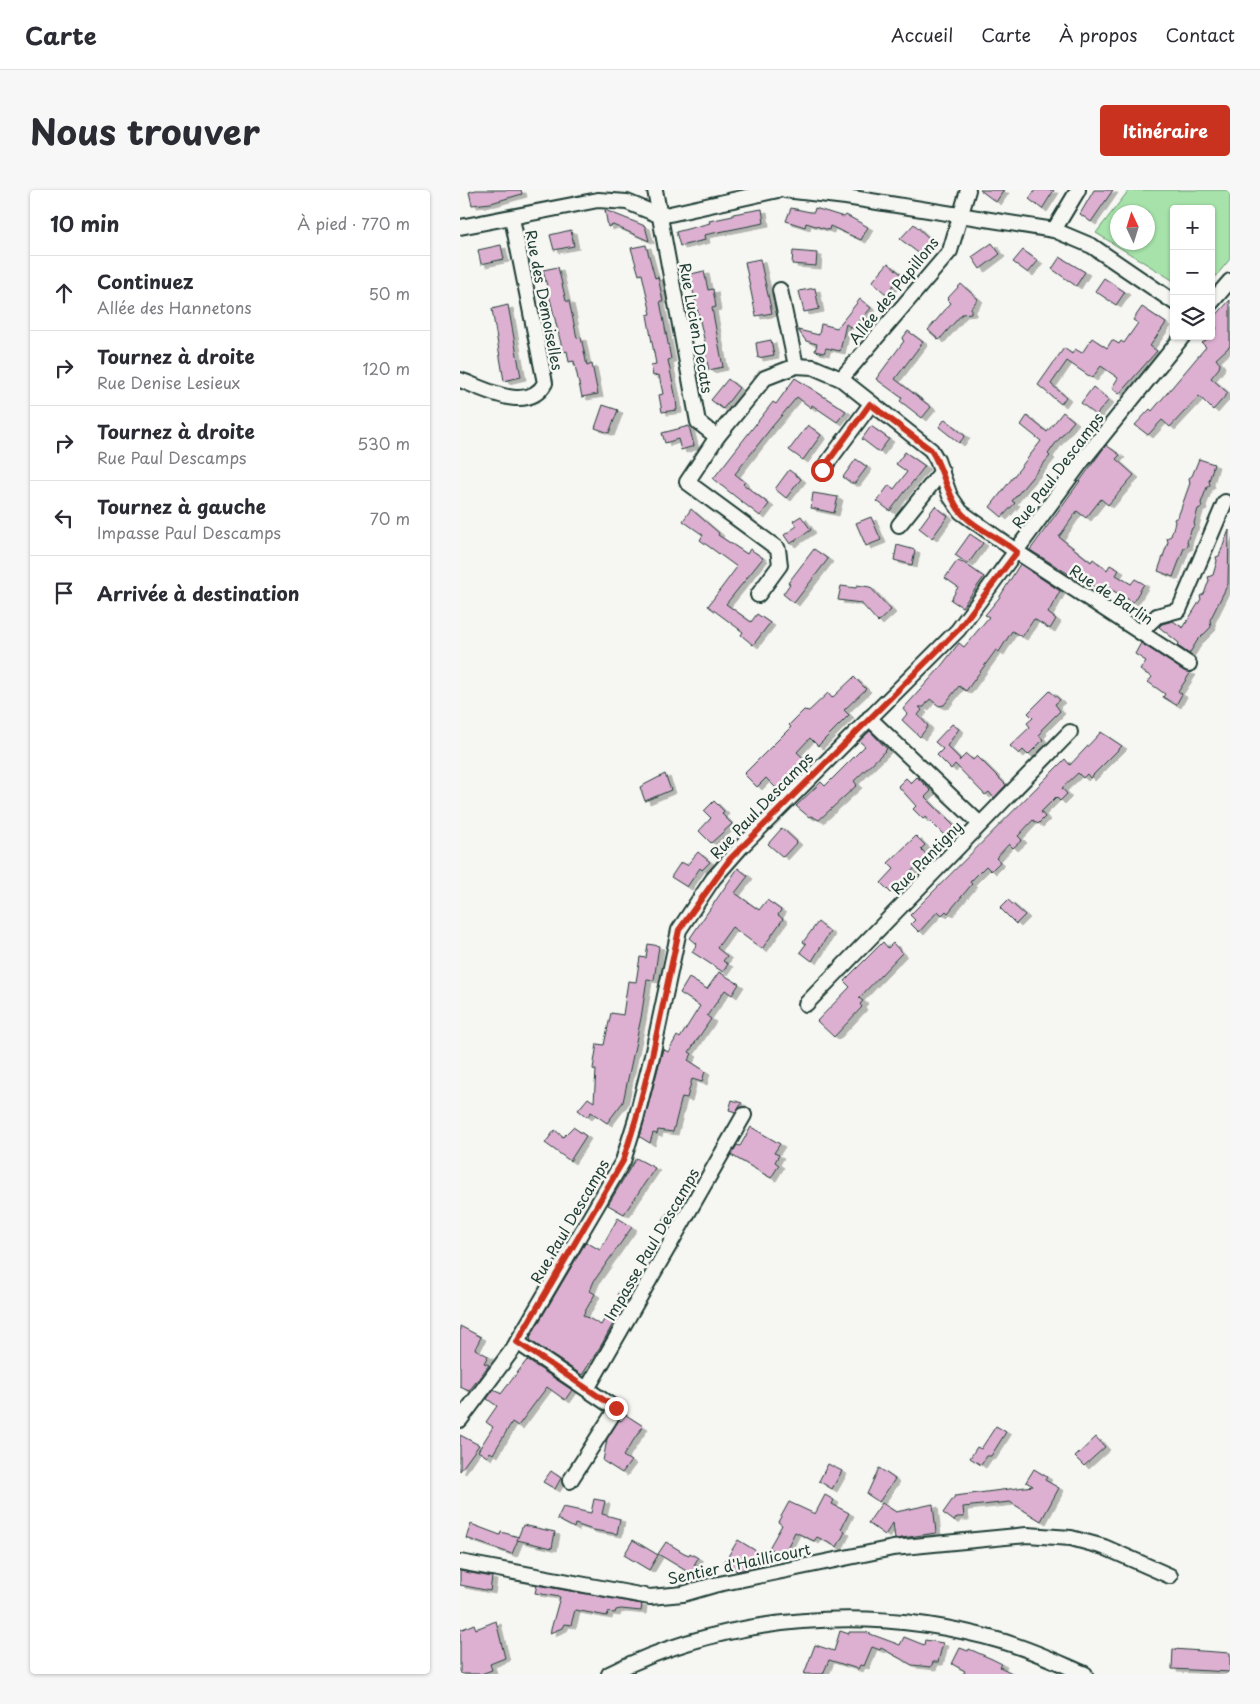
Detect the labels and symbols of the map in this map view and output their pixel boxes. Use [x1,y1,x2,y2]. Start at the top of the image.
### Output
north arrow [1110,205,1155,250]
street label: Rue des Demoiselles [520,228,570,372]
street label: Allée des Papillons [842,231,944,349]
street label: Rue Lucien Decats [674,261,720,395]
street label: Rue Paul Descamps [1006,407,1108,533]
route start [811,459,834,482]
street label: Rue de Barlin [1066,558,1158,630]
street label: Rue Paul Descamps [704,747,818,863]
street label: Rue Pantigny [885,815,967,899]
street label: Rue Paul Descamps [524,1155,614,1287]
street label: Impasse Paul Descamps [598,1164,704,1324]
route end [605,1397,628,1420]
street label: Sentier d'Haillicourt [665,1537,813,1589]

